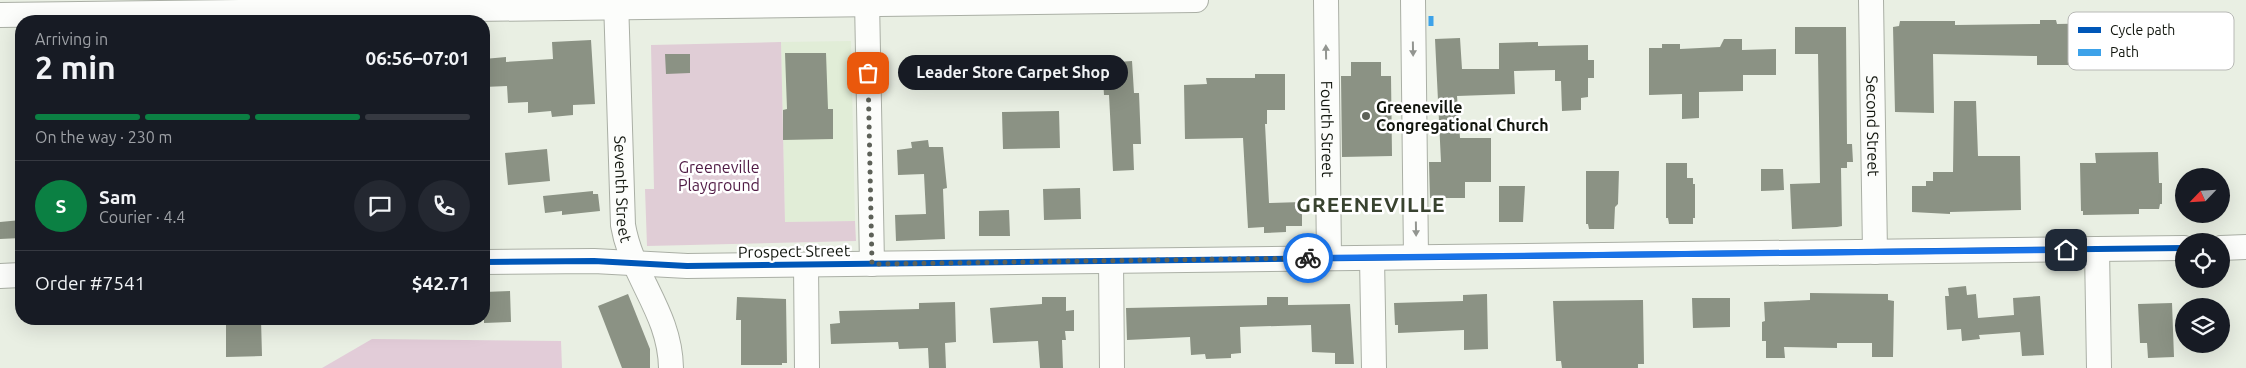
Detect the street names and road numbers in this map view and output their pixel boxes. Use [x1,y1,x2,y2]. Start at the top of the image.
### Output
street label: Second Street [1863,75,1883,177]
street label: Fourth Street [1318,80,1337,178]
street label: Seventh Street [611,135,636,245]
street label: Prospect Street [738,241,851,261]

